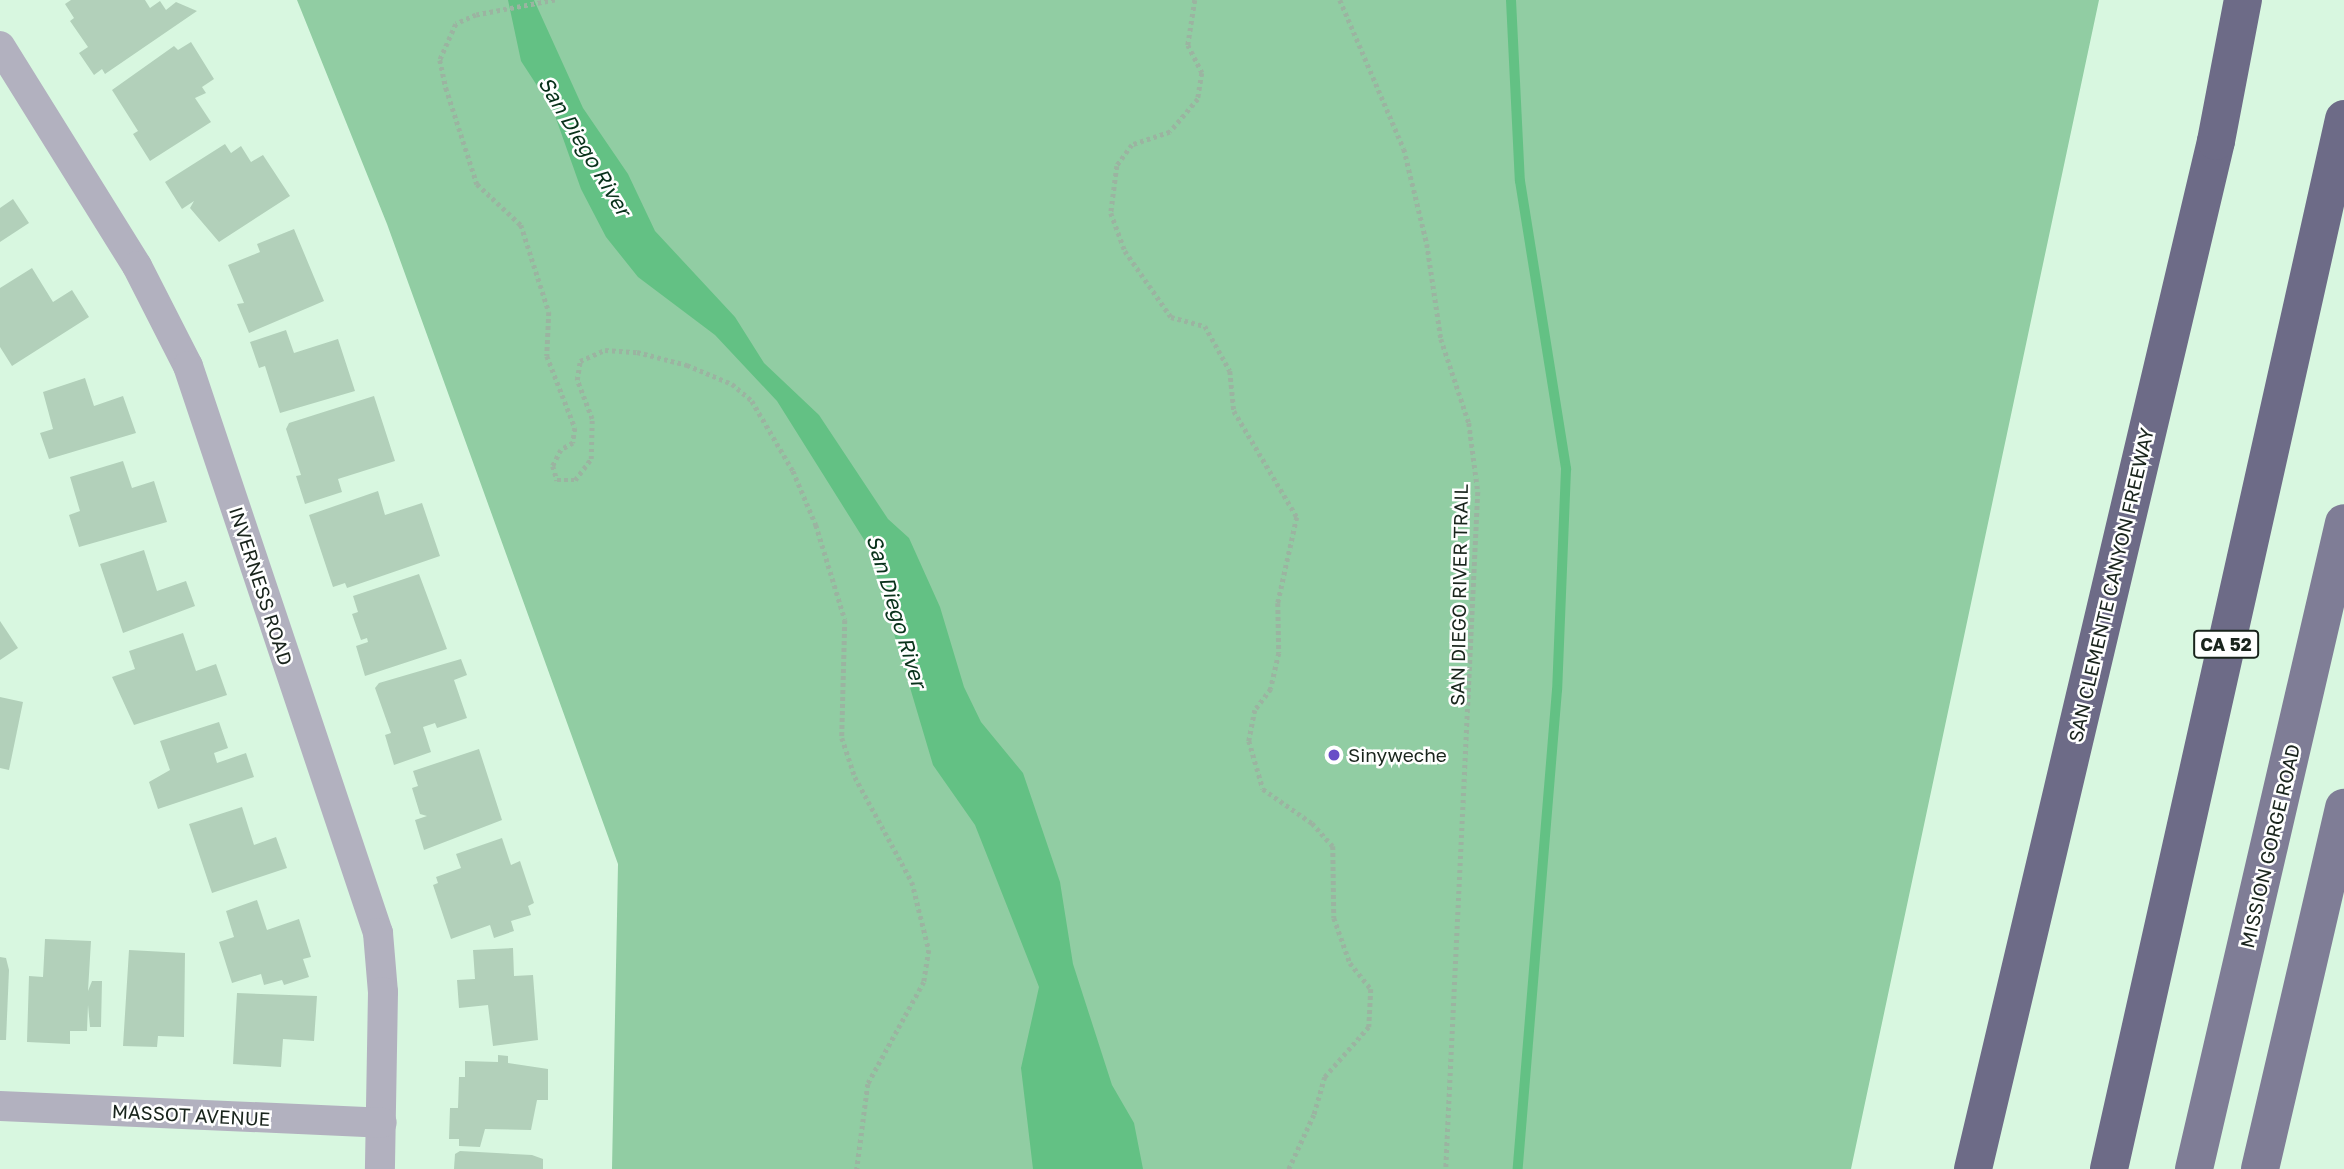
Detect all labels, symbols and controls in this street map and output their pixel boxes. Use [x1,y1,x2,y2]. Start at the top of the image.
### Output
water label: San Diego River [533,72,637,220]
street label: SAN CLEMENTE CANYON FREEWAY [2064,426,2158,744]
street label: SAN DIEGO RIVER TRAIL [1446,484,1472,706]
street label: INVERNESS ROAD [225,504,297,668]
water label: San Diego River [862,532,932,690]
road number: CA 52 [2193,630,2259,658]
street label: MISSION GORGE ROAD [2235,742,2305,950]
place label: Sinyweche [1348,744,1447,766]
marker: Sinyweche [1326,747,1342,763]
street label: MASSOT AVENUE [111,1099,271,1131]

